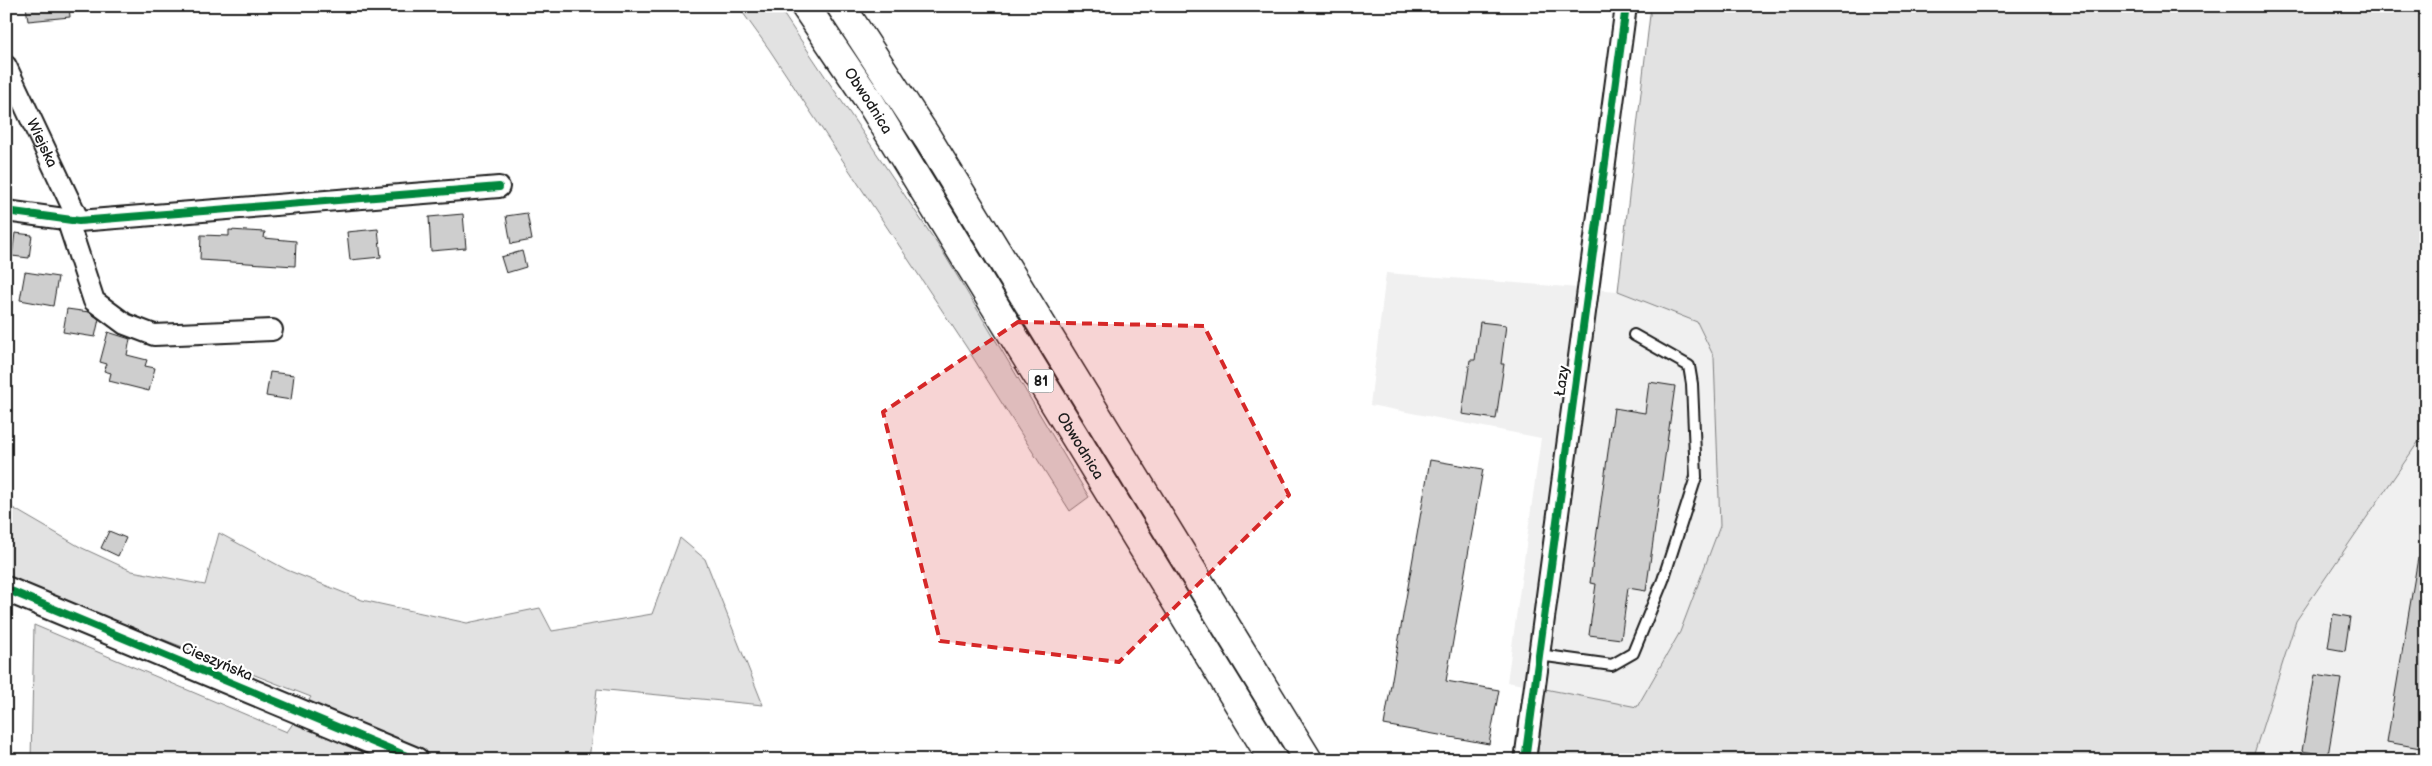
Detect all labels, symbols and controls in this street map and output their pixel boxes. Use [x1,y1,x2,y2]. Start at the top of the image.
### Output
street label: Obwodnica [840,64,897,137]
street label: Wiejska [23,115,62,170]
street label: Łazy [1550,364,1574,398]
road number: 81 [1028,370,1054,392]
street label: Obwodnica [1053,409,1108,483]
street label: Cieszyńska [178,638,256,686]

